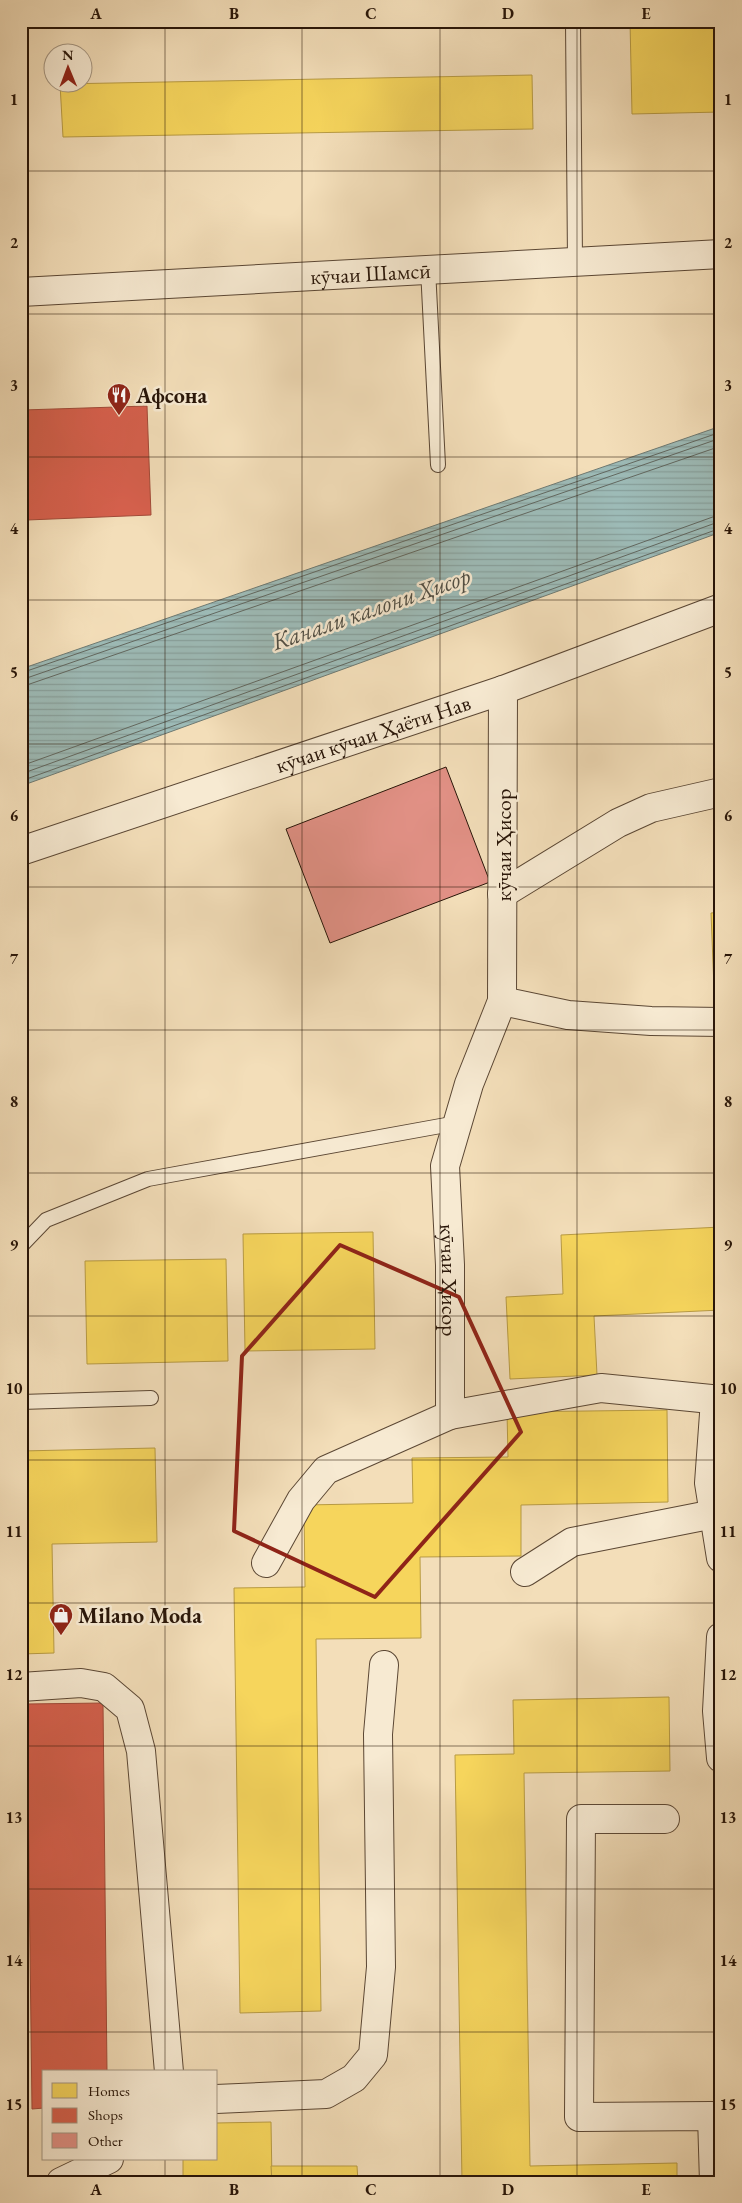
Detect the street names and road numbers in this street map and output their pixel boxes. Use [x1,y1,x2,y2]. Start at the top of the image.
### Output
street label: кӯчаи Шамсӣ [310,256,432,291]
street label: кӯчаи кӯчаи Ҳаёти Нав [272,688,474,780]
street label: кӯчаи Ҳисор [489,789,518,901]
street label: кӯчаи Ҳисор [433,1223,464,1337]

